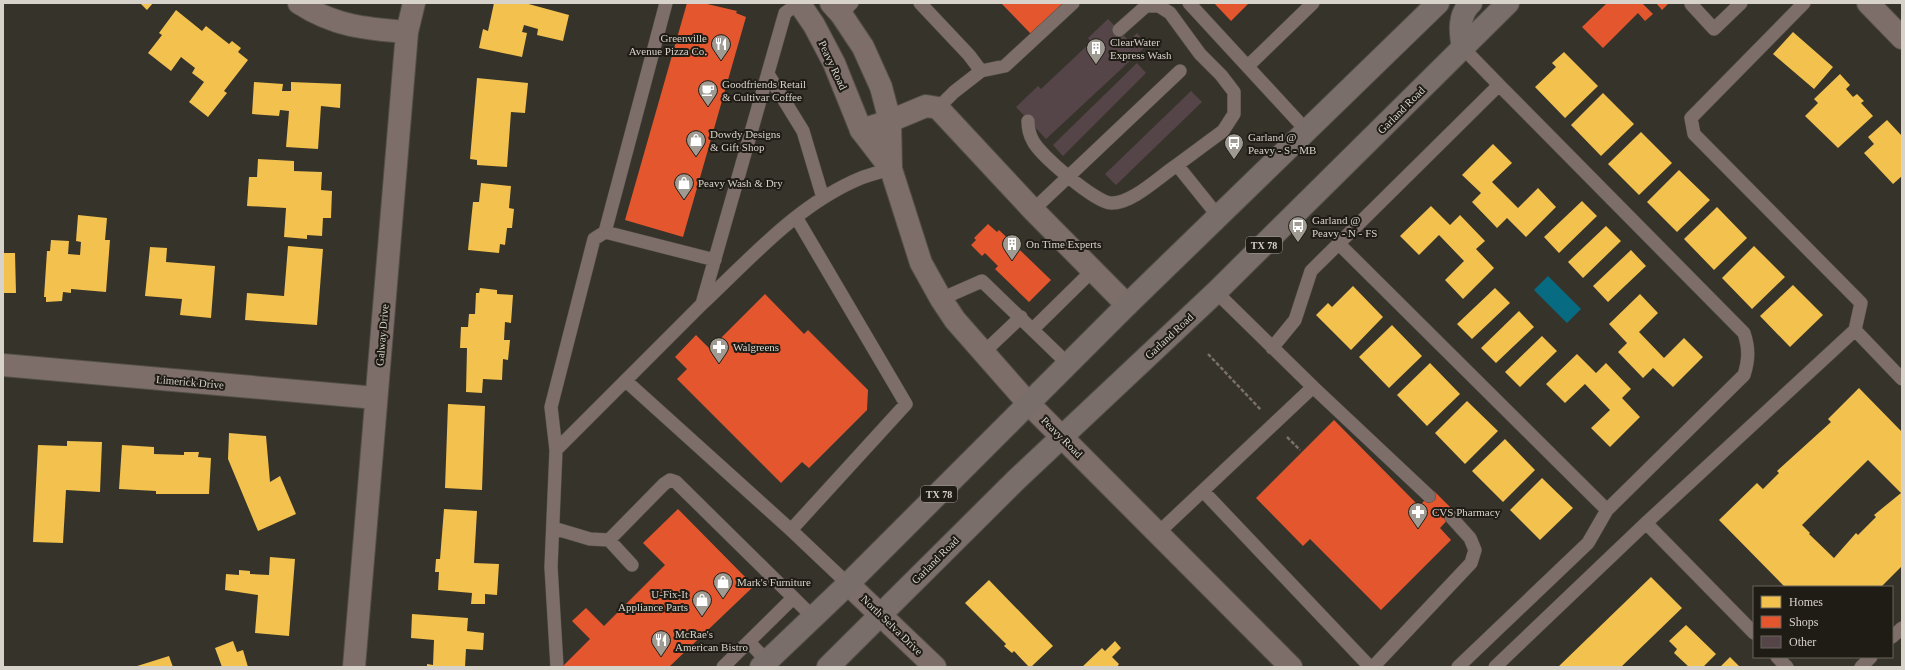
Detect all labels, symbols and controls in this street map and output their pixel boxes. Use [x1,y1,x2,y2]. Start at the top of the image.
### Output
place label: Greenville Avenue Pizza Co. [629,32,707,57]
restaurant icon: Greenville Avenue Pizza Co. [710,33,732,61]
place label: ClearWater Express Wash [1110,36,1172,61]
building icon: ClearWater Express Wash [1085,37,1107,65]
street label: Peavy Road [816,39,850,92]
place label: Goodfriends Retail & Cultivar Coffee [722,78,806,103]
cafe icon: Goodfriends Retail & Cultivar Coffee [697,79,719,107]
street label: Garland Road [1375,84,1427,136]
place label: Dowdy Designs & Gift Shop [710,128,781,153]
shop icon: Dowdy Designs & Gift Shop [685,129,707,157]
place label: Garland @ Peavy - S - MB [1248,131,1316,156]
bus stop icon: Garland @ Peavy - S - MB [1223,132,1245,160]
shop icon: Peavy Wash & Dry [673,172,695,200]
place label: Peavy Wash & Dry [698,177,783,189]
place label: Garland @ Peavy - N - FS [1312,214,1377,239]
bus stop icon: Garland @ Peavy - N - FS [1287,215,1309,243]
building icon: On Time Experts [1001,233,1023,261]
road number: TX 78 [1246,237,1282,253]
place label: On Time Experts [1026,238,1101,250]
street label: Galway Drive [373,303,391,366]
street label: Garland Road [1142,310,1196,361]
pharmacy icon: Walgreens [708,336,730,364]
place label: Walgreens [733,341,779,353]
street label: Limerick Drive [156,373,225,391]
street label: Peavy Road [1039,414,1085,460]
road number: TX 78 [921,486,957,502]
pharmacy icon: CVS Pharmacy [1407,501,1429,529]
place label: CVS Pharmacy [1432,506,1501,518]
street label: Garland Road [909,534,961,586]
shop icon: Mark's Furniture [712,571,734,599]
place label: Mark's Furniture [737,576,811,588]
legend [1753,586,1893,658]
place label: U-Fix-It Appliance Parts [618,588,688,613]
shop icon: U-Fix-It Appliance Parts [691,589,713,617]
street label: North Selva Drive [859,593,925,657]
text: Homes [1789,595,1823,609]
text: Shops [1789,615,1819,629]
place label: McRae's American Bistro [675,628,749,653]
restaurant icon: McRae's American Bistro [650,629,672,657]
text: Other [1789,635,1816,649]

